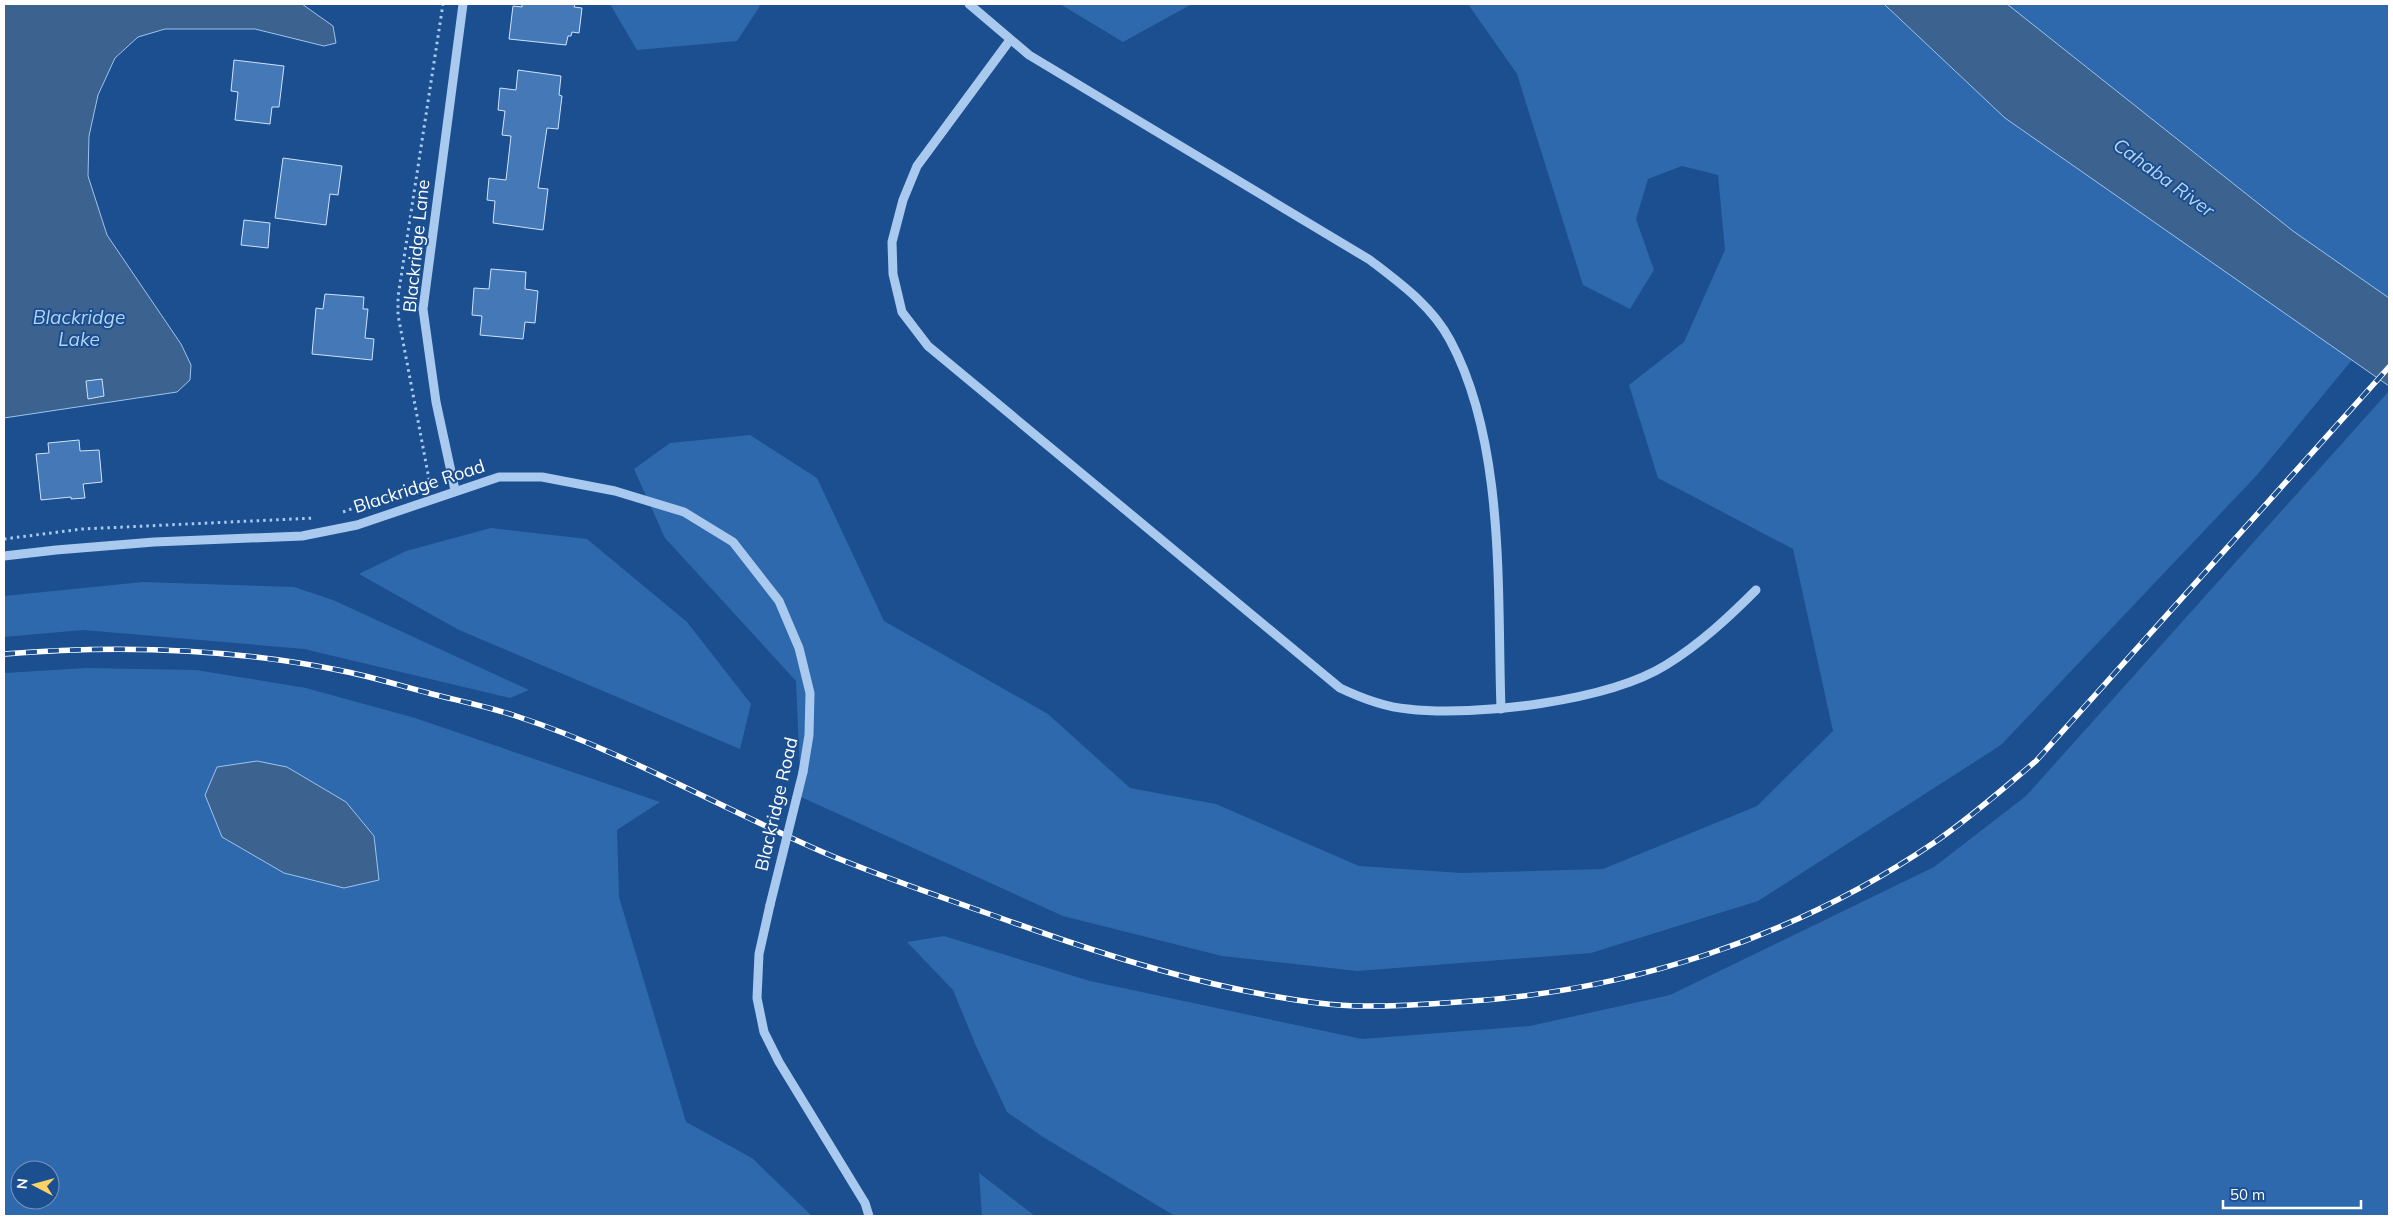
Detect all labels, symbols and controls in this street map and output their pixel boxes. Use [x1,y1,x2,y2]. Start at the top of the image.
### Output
water label: Cahaba River [2109,132,2220,222]
street label: Blackridge Lane [398,178,434,314]
water label: Blackridge Lake [33,305,125,351]
street label: Blackridge Road [350,454,488,518]
street label: Blackridge Road [749,735,803,873]
north arrow [10,1160,60,1210]
text: N [13,1177,32,1190]
scale bar [2223,1178,2360,1210]
text: 50 m [2230,1185,2265,1204]

